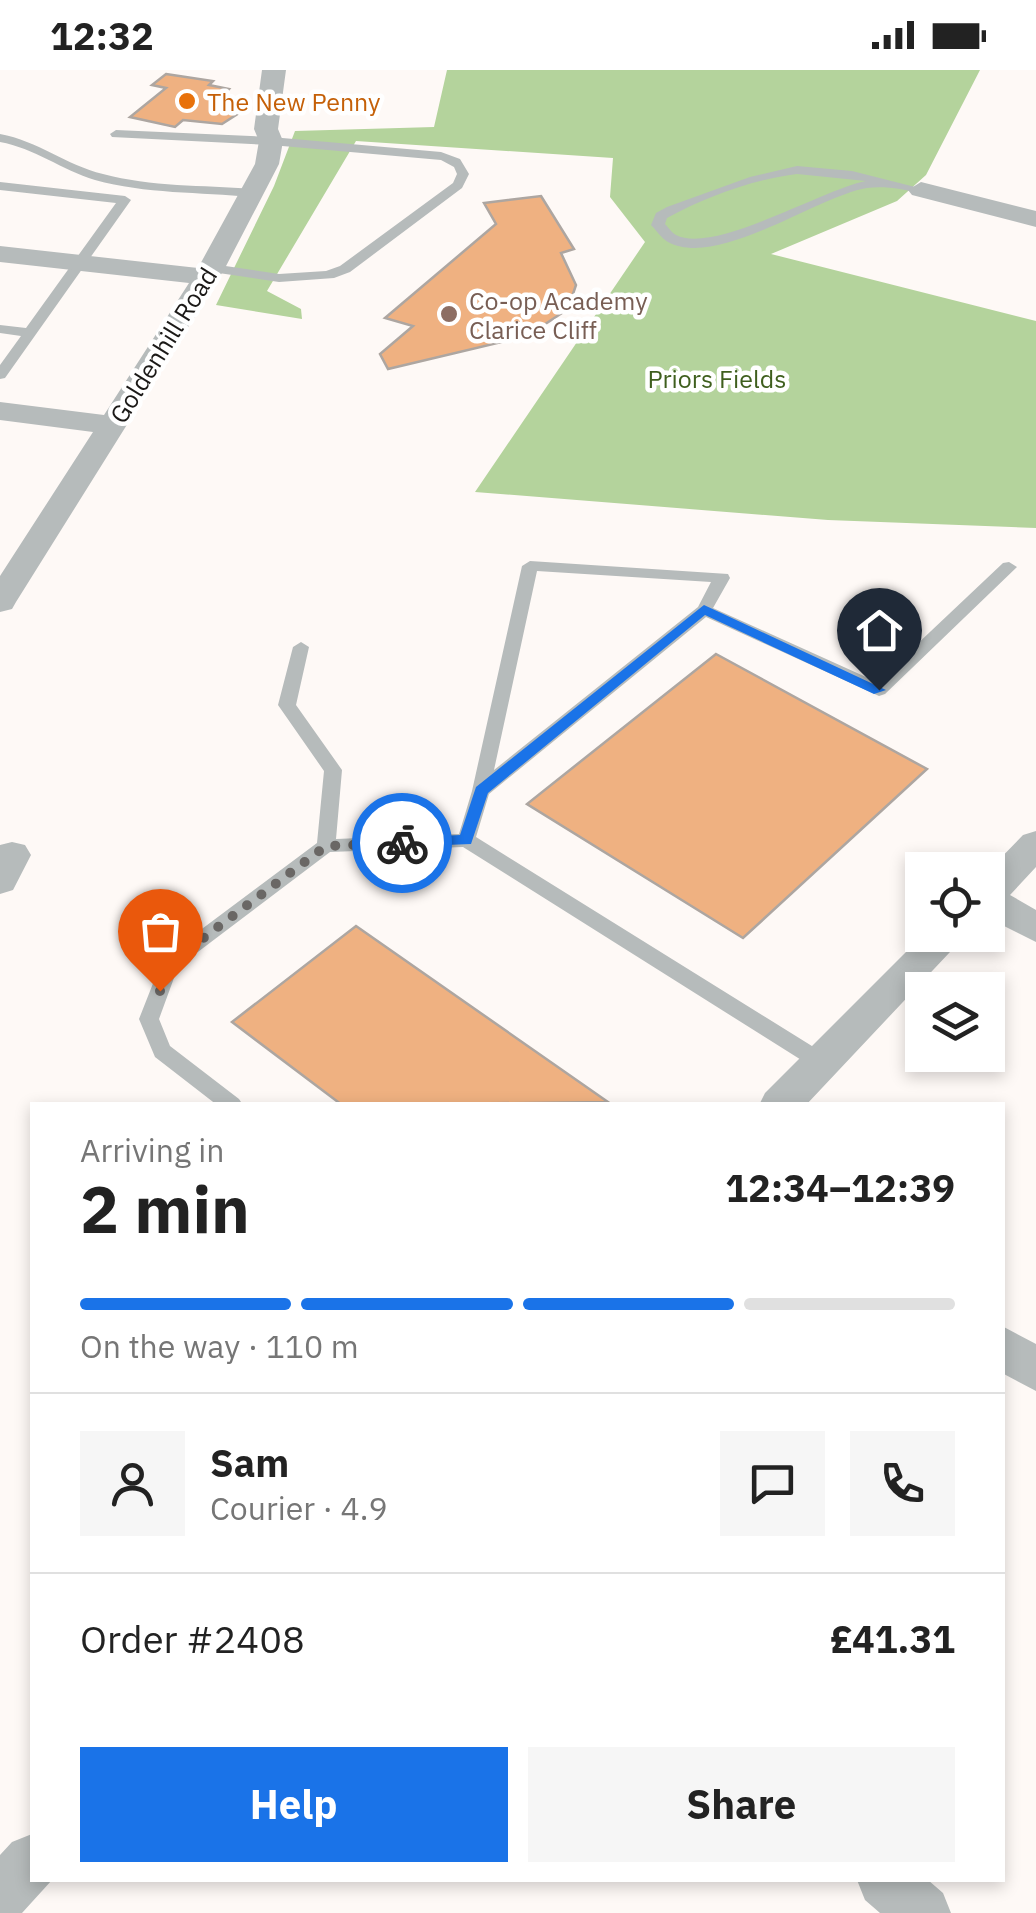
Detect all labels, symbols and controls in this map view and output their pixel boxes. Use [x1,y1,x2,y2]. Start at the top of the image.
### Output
text: 12:32 [50,11,154,60]
place label: The New Penny [207,85,381,118]
marker: The New Penny [176,90,198,112]
street label: Goldenhill Road [102,261,224,429]
place label: Co-op Academy Clarice Cliff [469,284,648,346]
marker: Co-op Academy Clarice Cliff [438,303,460,325]
park label: Priors Fields [647,362,787,395]
pin [837,588,922,691]
icon: home [852,603,907,658]
courier [352,793,452,893]
icon: bike [375,816,430,871]
map controls [905,852,1005,1072]
button: locate [905,852,1005,952]
pin [118,889,203,992]
icon: bag [133,904,188,959]
button: layers [905,972,1005,1072]
text: Arriving in [80,1129,225,1171]
text: 12:34–12:39 [725,1163,955,1212]
text: 2 min [80,1166,250,1251]
text: On the way · 110 m [80,1325,359,1367]
button: person [80,1431,185,1536]
button: chat [720,1431,825,1536]
button: phone [850,1431,955,1536]
text: Sam [210,1438,289,1487]
text: Courier · 4.9 [210,1487,388,1529]
text: Order #2408 [80,1614,305,1663]
text: £41.31 [830,1614,955,1663]
button: Help [80,1747,508,1862]
button: Share [528,1747,955,1862]

